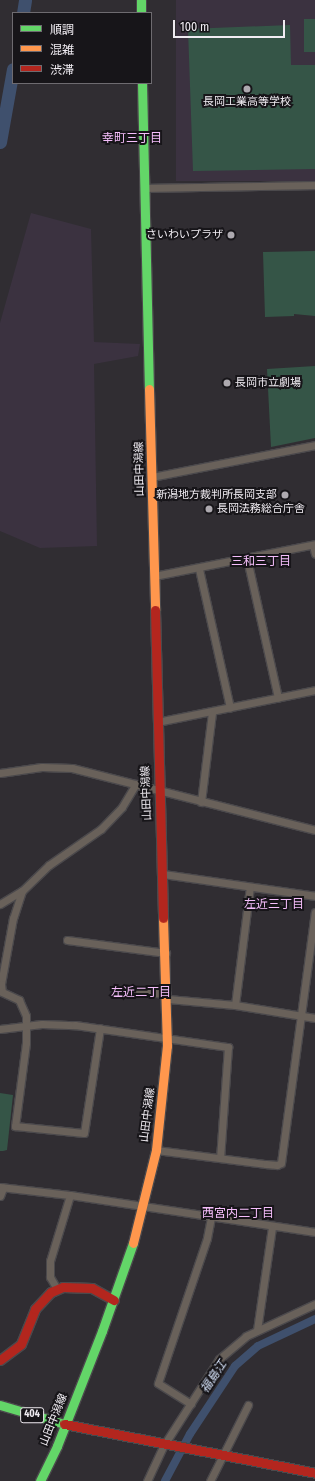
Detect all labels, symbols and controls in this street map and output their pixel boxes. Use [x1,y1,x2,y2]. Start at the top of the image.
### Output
legend [12,12,152,84]
scale bar [175,12,287,38]
text: 100 m [180,20,209,34]
text: 順調 [50,23,74,37]
text: 混雑 [50,43,74,57]
text: 渋滞 [50,63,74,77]
marker: 長岡工業高等学校 [242,84,252,94]
place label: 長岡工業高等学校 [203,95,291,109]
district label: 幸町三丁目 [102,132,162,146]
place label: さいわいプラザ [146,228,223,242]
marker: さいわいプラザ [226,230,236,240]
place label: 長岡市立劇場 [235,376,301,390]
marker: 長岡市立劇場 [222,378,232,388]
street label: 山田中潟線 [133,441,147,497]
place label: 新潟地方裁判所長岡支部 [156,488,277,502]
marker: 新潟地方裁判所長岡支部 [280,490,290,500]
place label: 長岡法務総合庁舎 [217,502,305,516]
marker: 長岡法務総合庁舎 [204,504,214,514]
district label: 三和三丁目 [231,555,291,569]
street label: 山田中潟線 [139,765,155,821]
district label: 左近三丁目 [244,898,304,912]
district label: 左近二丁目 [111,986,171,1000]
street label: 山田中潟線 [138,1087,158,1143]
district label: 西宮内二丁目 [202,1207,274,1221]
water label: 福島江 [198,1358,230,1396]
street label: 山田中潟線 [38,1392,70,1448]
road number: 404 [20,1407,44,1423]

